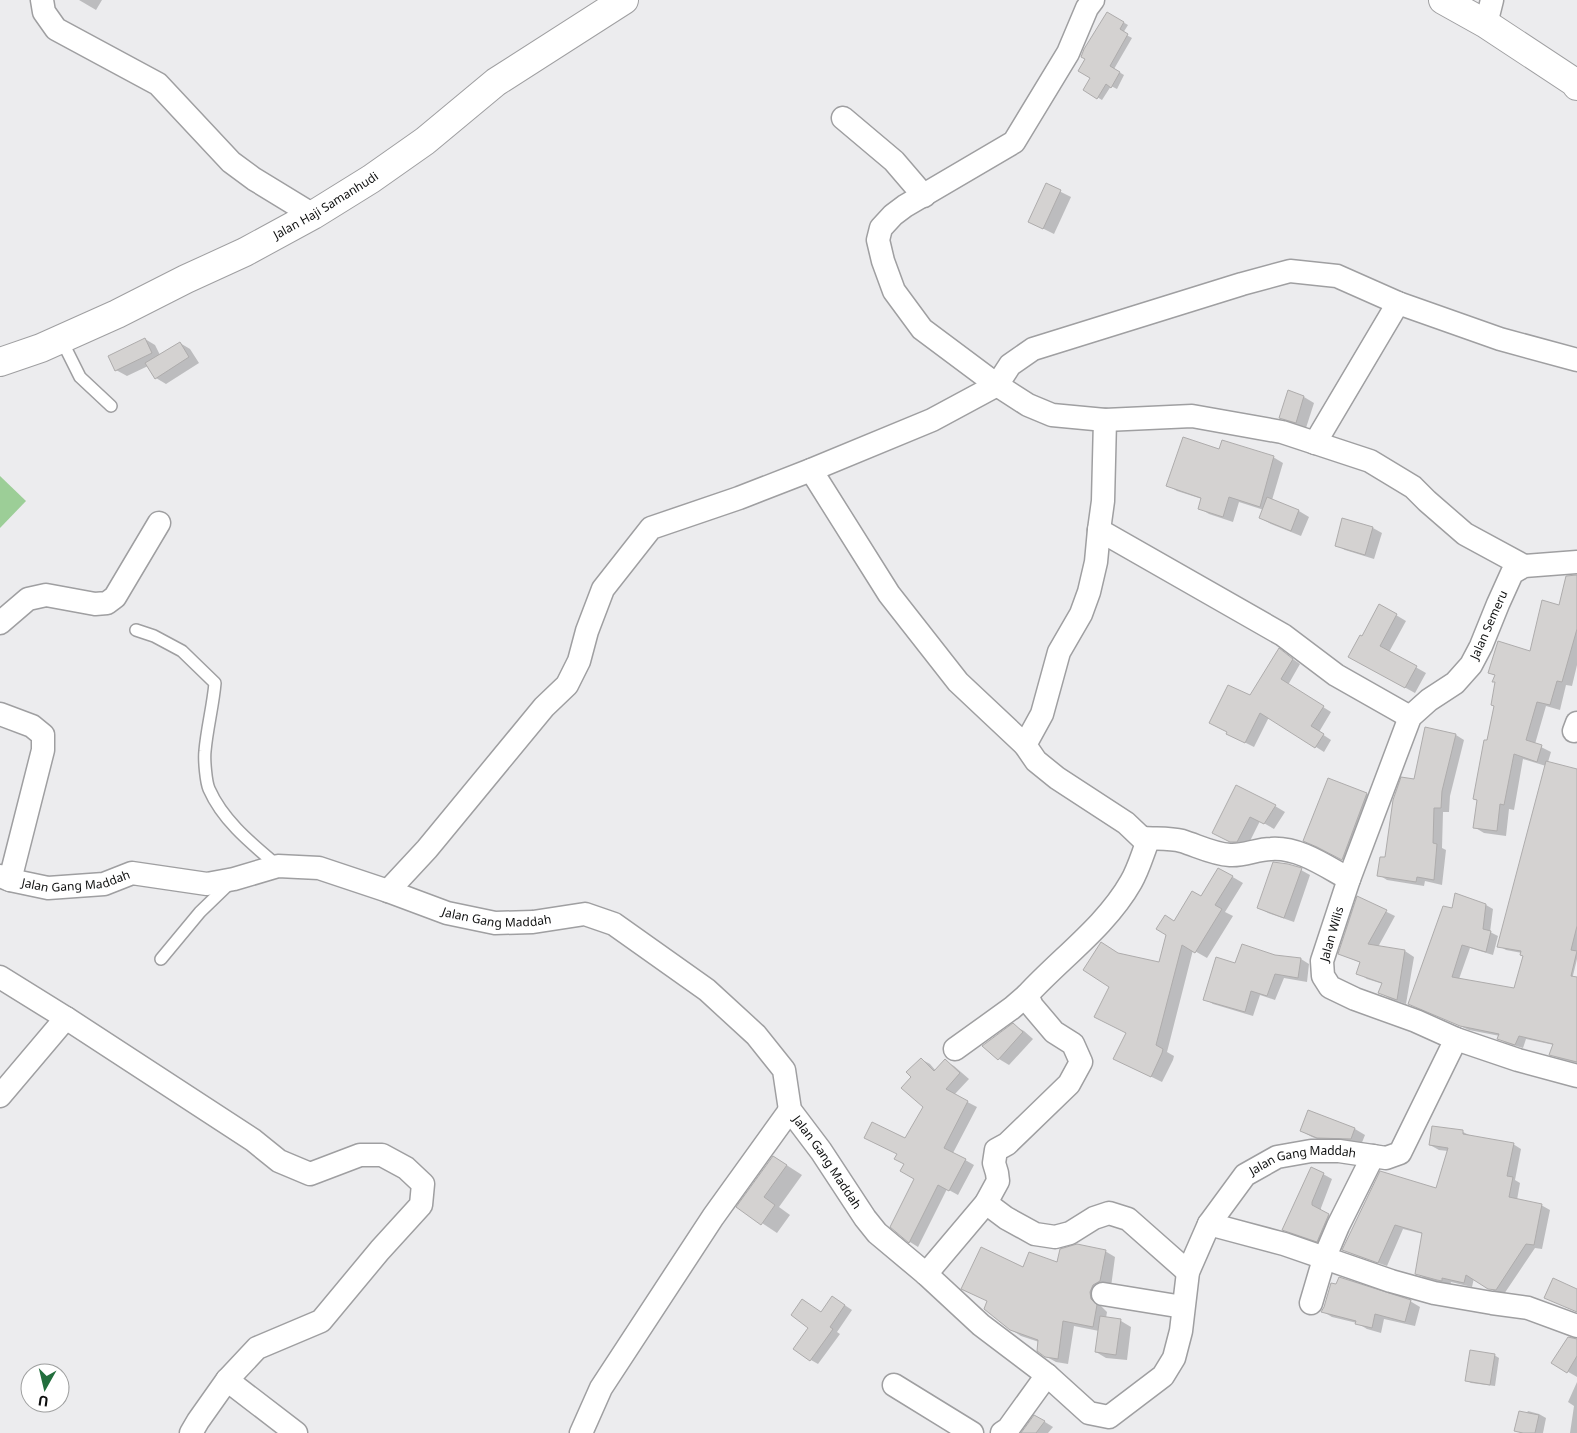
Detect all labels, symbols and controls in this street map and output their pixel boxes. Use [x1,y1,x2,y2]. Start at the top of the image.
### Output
street label: Jalan Haji Samanhudi [269,167,382,244]
street label: Jalan Semeru [1465,587,1511,663]
street label: Jalan Gang Maddah [19,866,132,896]
street label: Jalan Gang Maddah [439,903,552,931]
street label: Jalan Wilis [1315,904,1348,964]
street label: Jalan Gang Maddah [788,1111,866,1212]
street label: Jalan Gang Maddah [1245,1142,1357,1180]
north arrow [20,1363,70,1413]
text: U [37,1391,50,1412]

